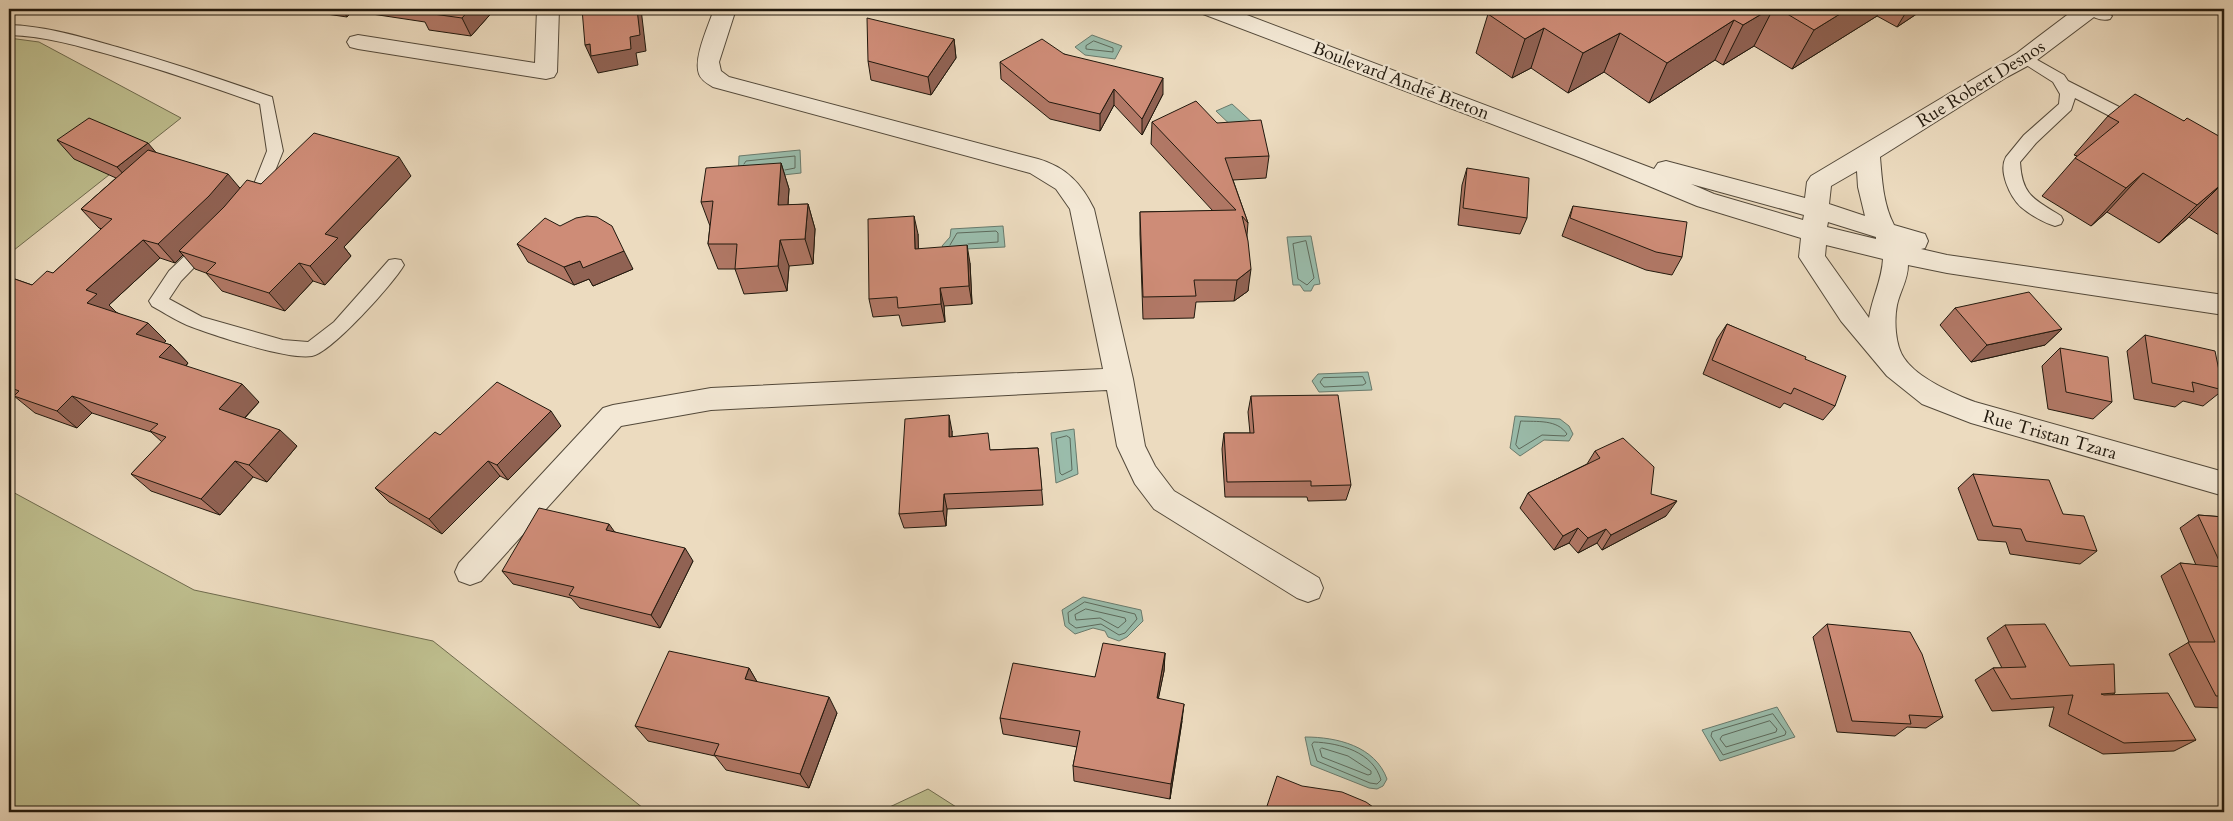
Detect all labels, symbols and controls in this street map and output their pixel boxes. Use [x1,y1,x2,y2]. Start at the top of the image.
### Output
street label: Rue Robert Desnos [1912,34,2050,134]
street label: Boulevard André Breton [1309,36,1494,126]
street label: Rue Tristan Tzara [1980,404,2120,466]

